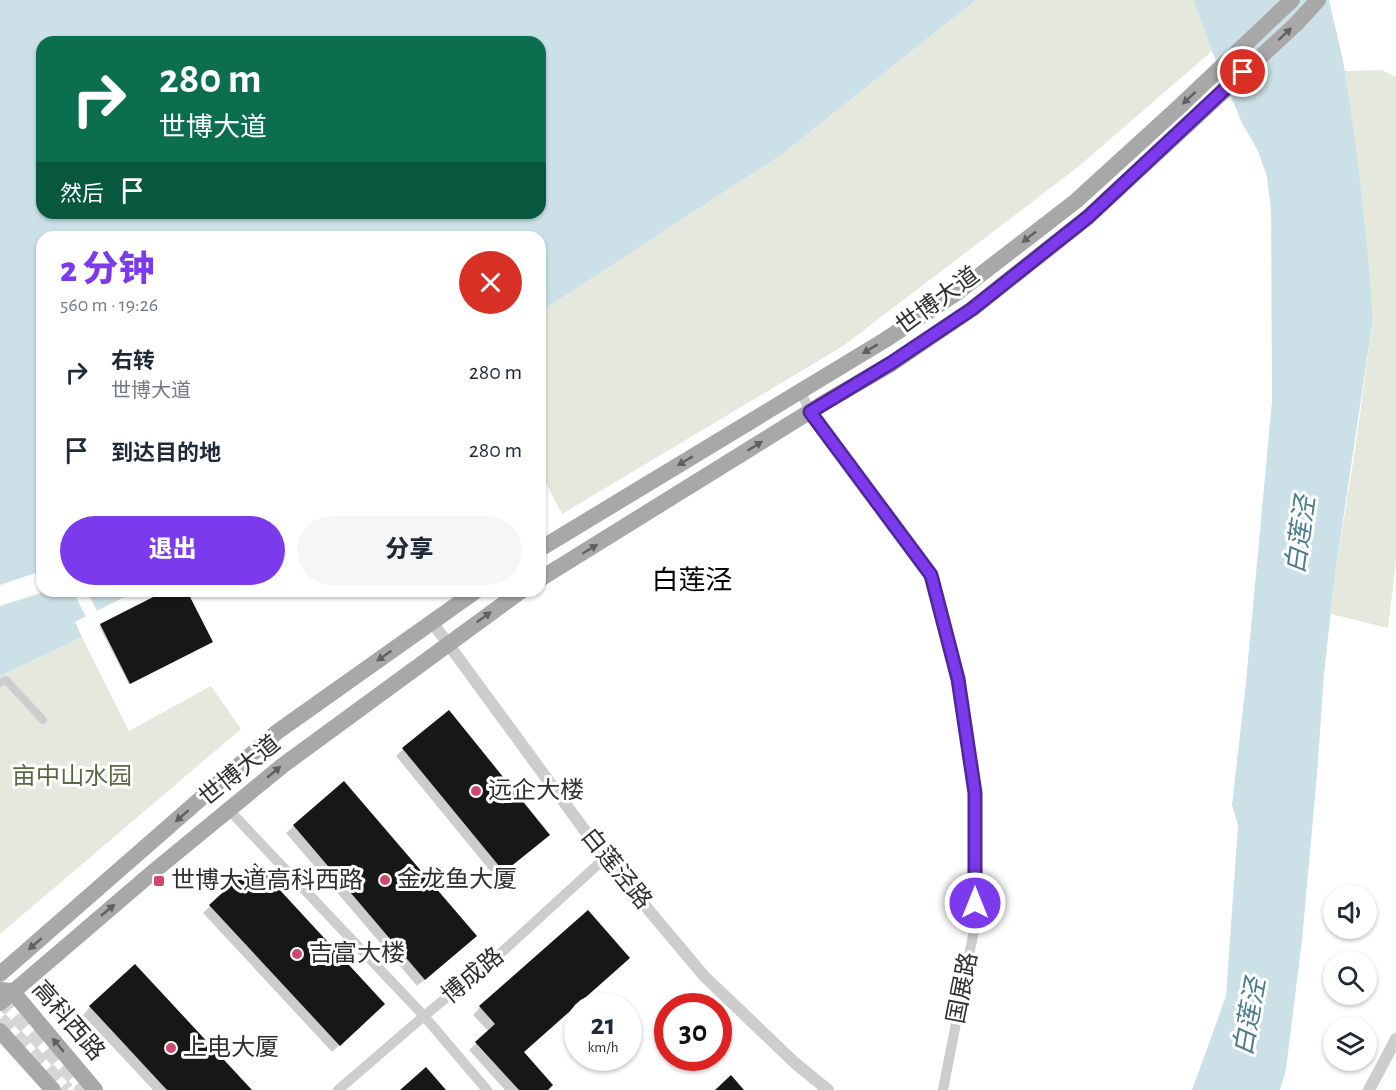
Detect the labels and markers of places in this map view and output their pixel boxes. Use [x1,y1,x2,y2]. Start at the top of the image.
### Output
pin [1217,46,1268,97]
place label: 远企大楼 [488,777,584,803]
marker: 远企大楼 [469,784,483,798]
place label: 金龙鱼大厦 [397,866,517,892]
place label: 世博大道高科西路 [171,867,363,893]
marker: 金龙鱼大厦 [378,873,392,887]
marker: 世博大道高科西路 [152,874,166,888]
place label: 吉富大楼 [309,940,405,966]
marker: 吉富大楼 [290,947,304,961]
place label: 上电大厦 [183,1034,279,1060]
marker: 上电大厦 [164,1041,178,1055]

